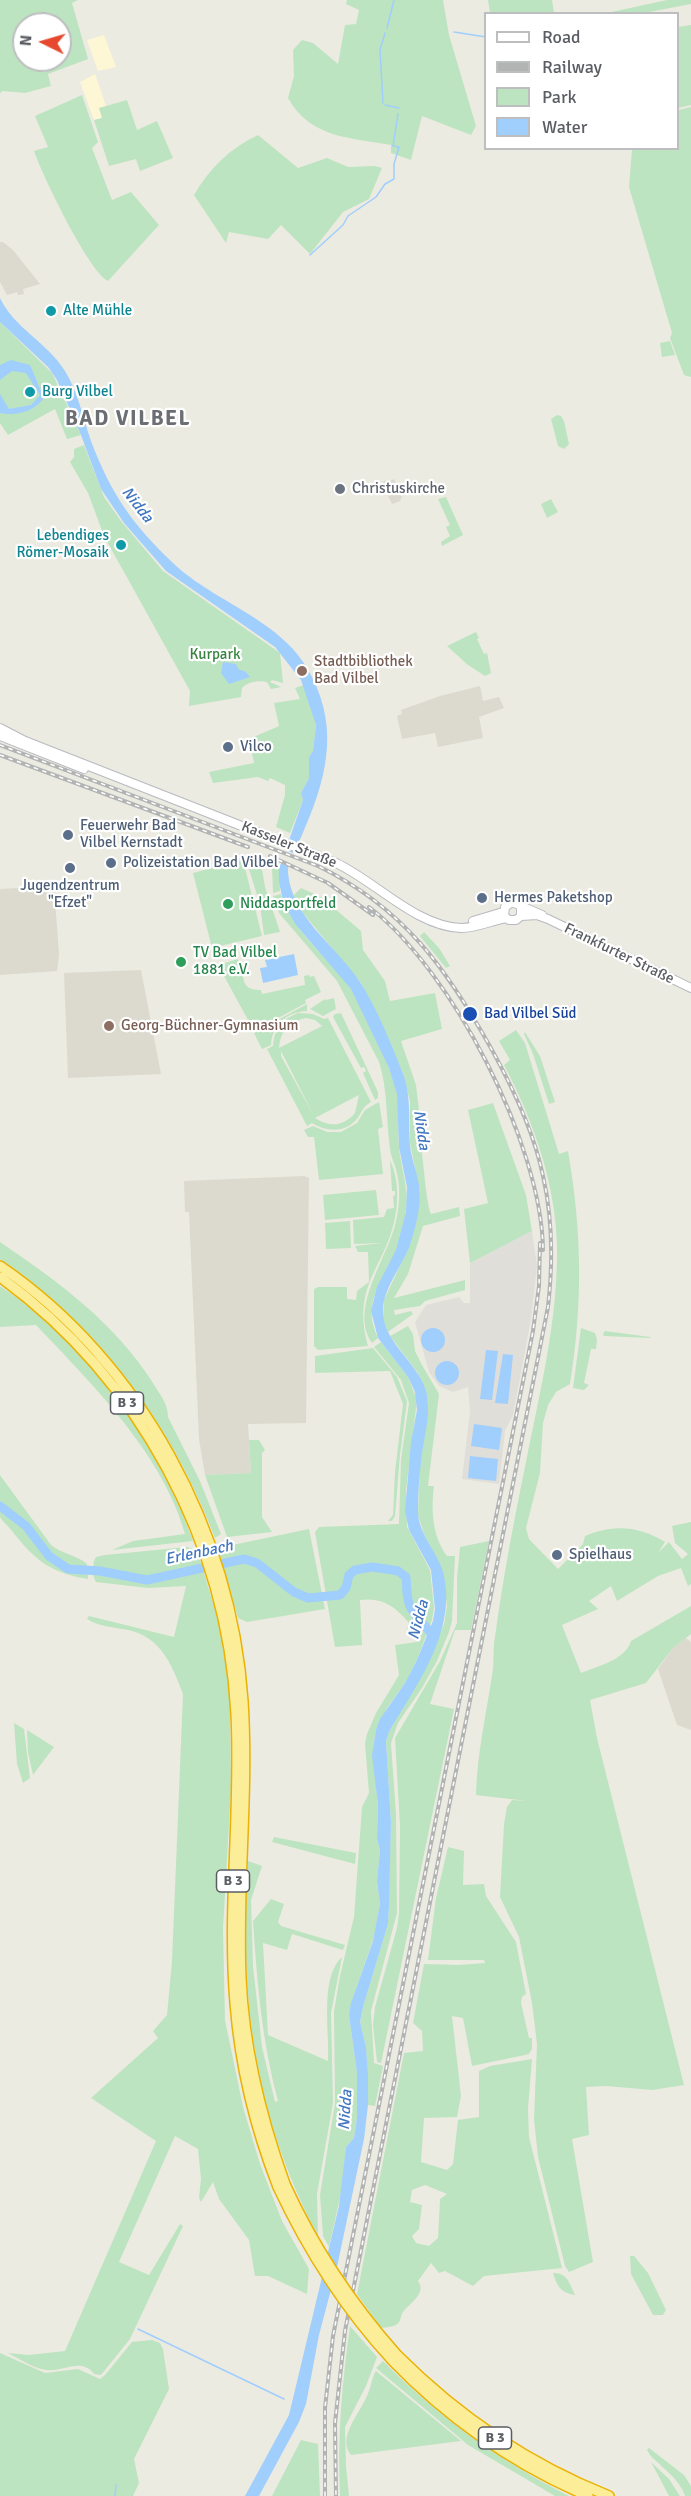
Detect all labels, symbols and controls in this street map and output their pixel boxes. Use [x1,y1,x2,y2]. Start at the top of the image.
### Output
north arrow [12,12,72,72]
legend [484,12,679,150]
text: Road [542,26,581,48]
text: N [16,34,37,47]
text: Railway [542,56,602,78]
text: Park [542,86,577,108]
text: Water [542,116,587,138]
place label: Alte Mühle [63,302,132,320]
marker: Alte Mühle [44,304,58,318]
place label: Burg Vilbel [42,383,113,401]
marker: Burg Vilbel [23,385,37,399]
district label: BAD VILBEL [65,406,191,432]
place label: Christuskirche [352,480,445,498]
marker: Christuskirche [333,482,347,496]
water label: Nidda [117,483,157,527]
place label: Lebendiges Römer-Mosaik [16,527,109,562]
marker: Lebendiges Römer-Mosaik [114,538,128,552]
park label: Kurpark [190,646,240,664]
place label: Stadtbibliothek Bad Vilbel [314,653,413,688]
marker: Stadtbibliothek Bad Vilbel [295,664,309,678]
place label: Vilco [240,738,272,756]
marker: Vilco [221,740,235,754]
place label: Feuerwehr Bad Vilbel Kernstadt [80,817,183,852]
street label: Kasseler Straße [239,818,339,872]
marker: Feuerwehr Bad Vilbel Kernstadt [61,828,75,842]
place label: Polizeistation Bad Vilbel [123,854,278,872]
marker: Polizeistation Bad Vilbel [104,856,118,870]
marker: Jugendzentrum "Efzet" [63,861,77,875]
place label: Jugendzentrum "Efzet" [20,877,120,912]
place label: Hermes Paketshop [494,889,613,907]
marker: Hermes Paketshop [475,891,489,905]
place label: Niddasportfeld [240,895,336,913]
marker: Niddasportfeld [221,897,235,911]
street label: Frankfurter Straße [561,920,677,988]
place label: TV Bad Vilbel 1881 e.V. [193,944,277,979]
marker: TV Bad Vilbel 1881 e.V. [174,955,188,969]
marker: Bad Vilbel Süd [461,1005,479,1023]
place label: Bad Vilbel Süd [484,1005,577,1023]
place label: Georg-Büchner-Gymnasium [121,1017,299,1035]
marker: Georg-Büchner-Gymnasium [102,1019,116,1033]
water label: Nidda [409,1109,433,1151]
road number: B 3 [110,1392,144,1414]
water label: Erlenbach [163,1536,235,1570]
place label: Spielhaus [569,1546,632,1564]
marker: Spielhaus [550,1548,564,1562]
water label: Nidda [405,1598,433,1642]
road number: B 3 [216,1870,250,1892]
water label: Nidda [335,2089,357,2131]
road number: B 3 [478,2427,512,2449]

